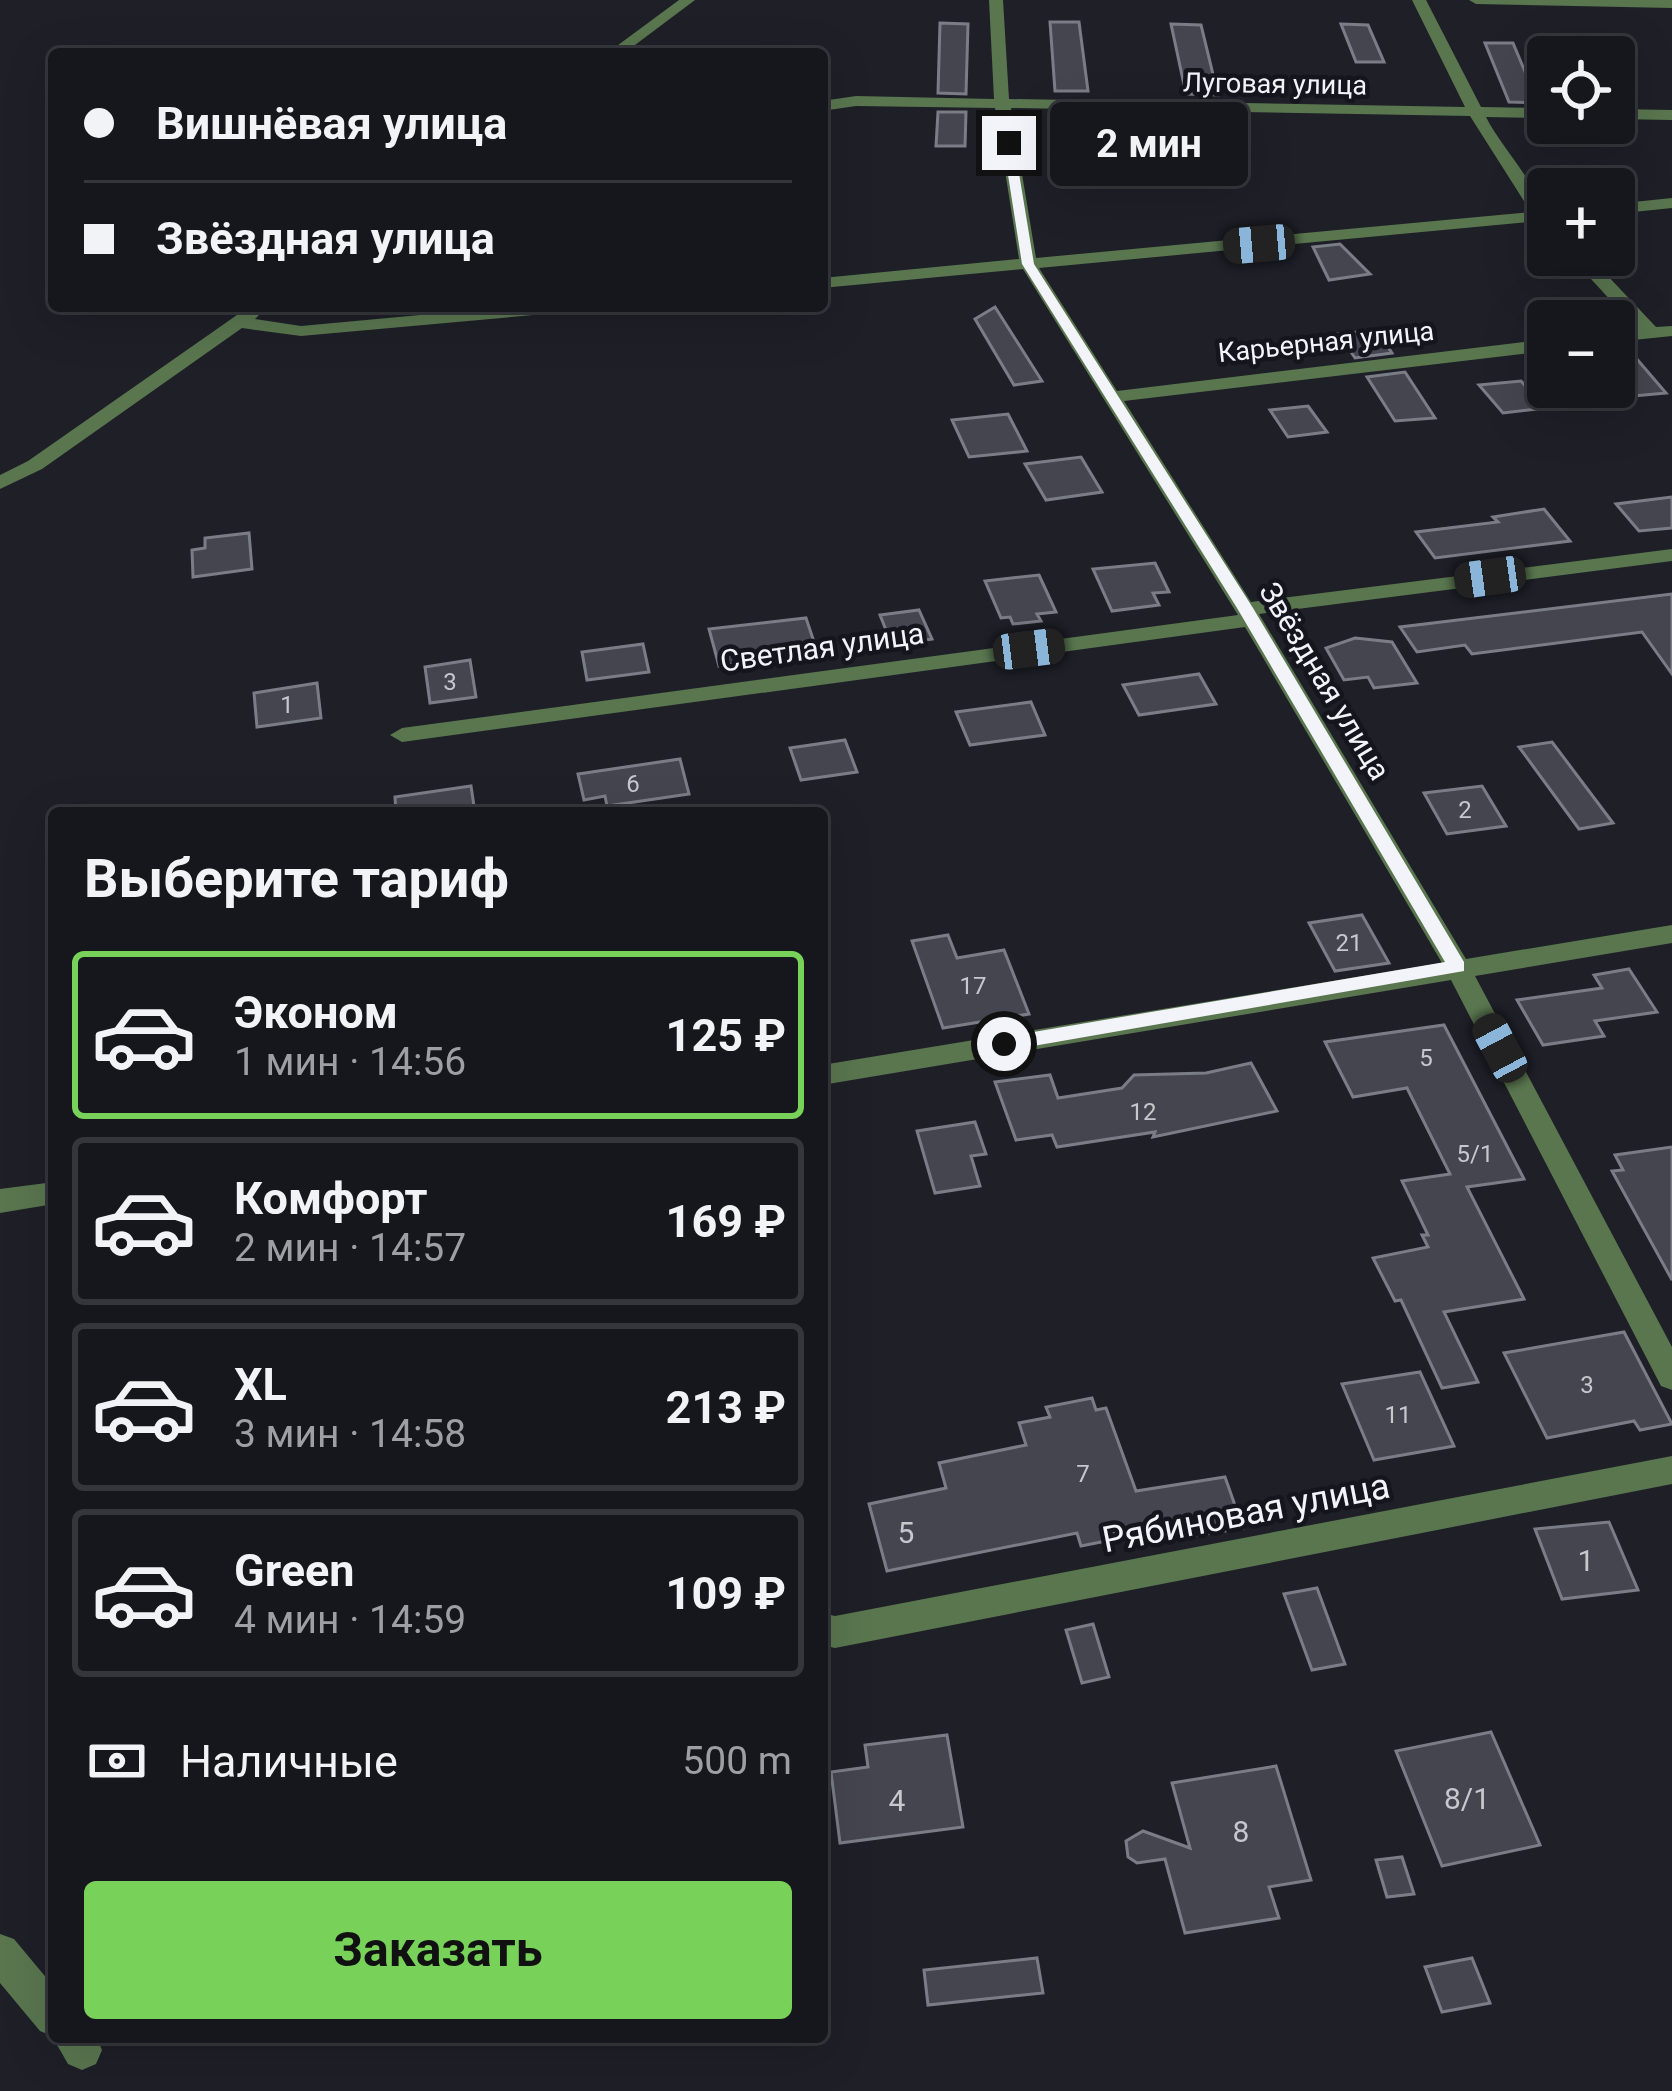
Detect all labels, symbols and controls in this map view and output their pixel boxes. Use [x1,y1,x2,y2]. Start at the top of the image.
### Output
map controls [1527,36,1635,408]
button: locate [1527,36,1635,144]
street label: Луговая улица [1183,66,1367,102]
text: Вишнёвая улица [156,97,507,150]
callout: 2 мин [1051,101,1249,185]
route end [982,116,1036,170]
text: 2 мин [1096,121,1202,167]
button: + [1527,168,1635,276]
text: Звёздная улица [156,212,495,265]
car [1222,223,1296,265]
button: − [1527,300,1635,408]
street label: Карьерная улица [1216,315,1436,369]
car [1452,554,1528,600]
street label: Звёздная улица [1252,576,1398,786]
street label: Светлая улица [718,615,926,679]
car [991,627,1067,671]
house number: 3 [443,668,457,696]
house number: 1 [280,691,294,719]
house number: 6 [626,770,640,798]
house number: 2 [1458,796,1472,824]
text: Выберите тариф [84,847,509,910]
house number: 21 [1336,929,1362,957]
house number: 17 [960,972,986,1000]
icon: car [90,981,198,1089]
text: Эконом [234,986,398,1039]
car [1467,1008,1533,1088]
text: 125 ₽ [666,1009,786,1062]
route start [977,1017,1031,1071]
text: 1 мин · 14:56 [234,1039,466,1085]
house number: 5 [1419,1044,1433,1072]
house number: 12 [1130,1098,1156,1126]
house number: 5/1 [1457,1140,1493,1168]
icon: car [90,1167,198,1275]
text: Комфорт [234,1172,427,1225]
text: 169 ₽ [666,1195,786,1248]
text: 2 мин · 14:57 [234,1225,466,1271]
icon: car [90,1353,198,1461]
text: XL [234,1358,287,1411]
house number: 3 [1580,1371,1594,1399]
text: 213 ₽ [666,1381,786,1434]
house number: 11 [1385,1401,1411,1429]
text: 3 мин · 14:58 [234,1411,466,1457]
house number: 7 [1076,1460,1090,1488]
street label: Рябиновая улица [1099,1465,1393,1561]
house number: 5 [898,1515,914,1550]
icon: car [90,1539,198,1647]
house number: 1 [1578,1543,1594,1578]
text: Green [234,1544,355,1597]
text: 109 ₽ [666,1567,786,1620]
text: 4 мин · 14:59 [234,1597,466,1643]
icon: cash [84,1728,150,1794]
text: Наличные [180,1735,398,1788]
text: 500 m [682,1738,792,1784]
house number: 8/1 [1444,1781,1490,1816]
house number: 4 [889,1783,906,1818]
house number: 8 [1233,1814,1249,1849]
button: Заказать [84,1881,792,2019]

